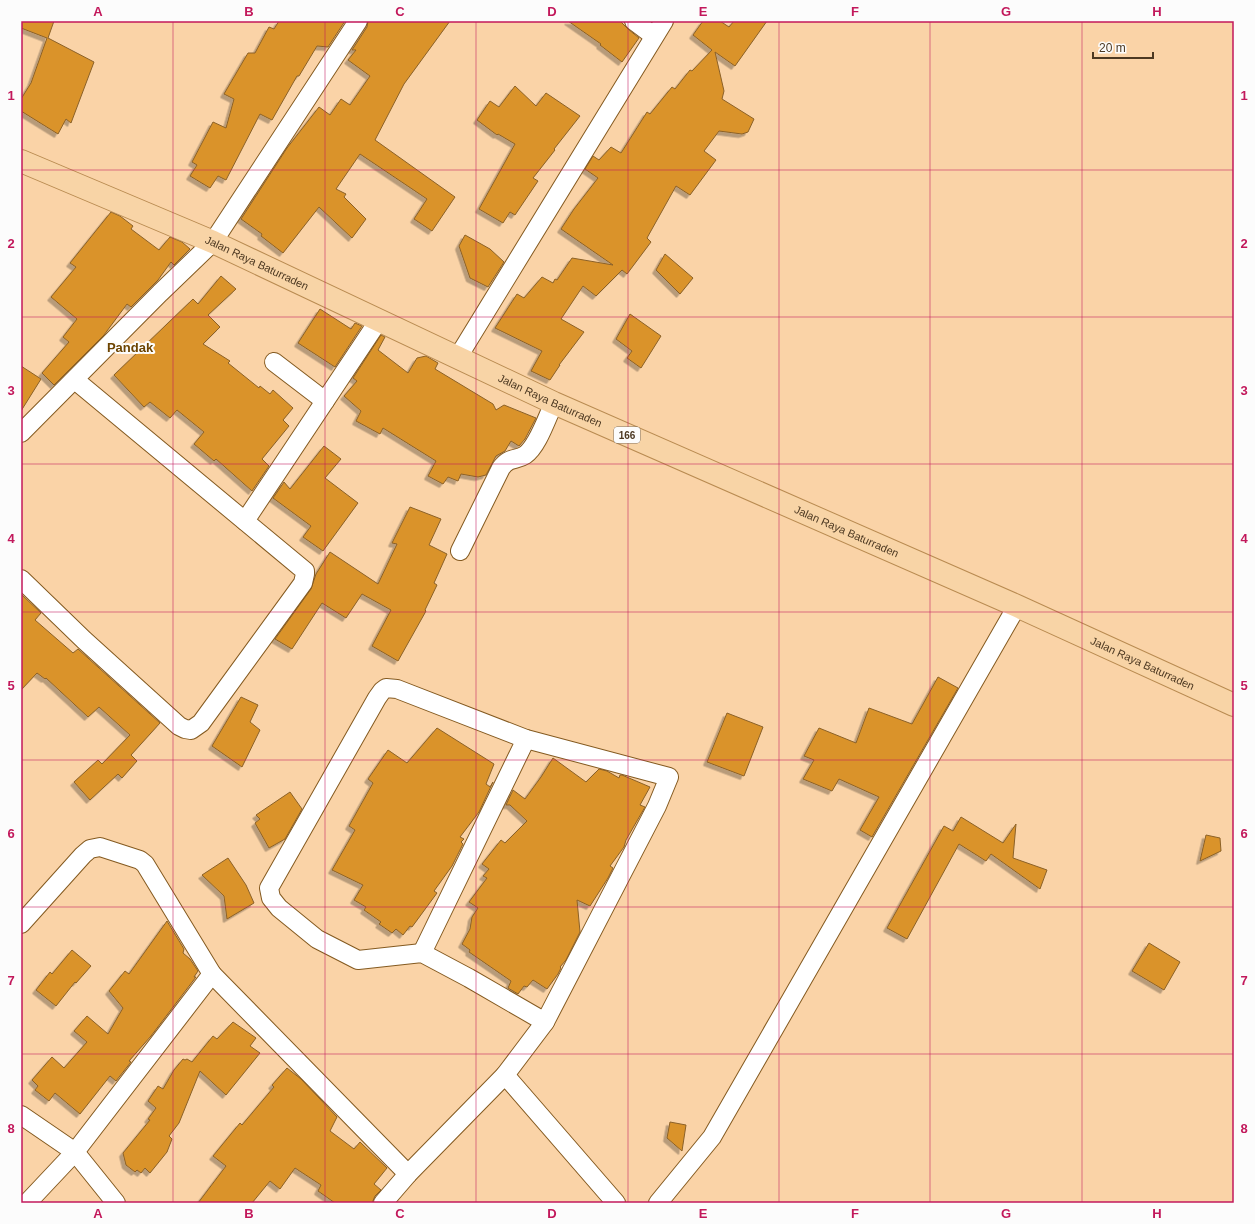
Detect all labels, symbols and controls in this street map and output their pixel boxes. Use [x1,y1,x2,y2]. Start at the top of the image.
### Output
text: A [93,4,103,19]
text: B [244,4,254,19]
text: C [395,4,405,19]
text: D [547,4,557,19]
text: E [699,4,708,19]
text: F [851,4,859,19]
text: G [1001,4,1011,19]
text: H [1152,4,1162,19]
scale bar [1093,34,1153,60]
text: 20 m [1099,41,1126,55]
text: 1 [7,88,15,103]
text: 1 [1240,88,1248,103]
street label: Jalan Raya Baturraden [204,233,310,292]
text: 2 [7,236,15,251]
text: 2 [1240,236,1248,251]
district label: Pandak [107,340,154,355]
street label: Jalan Raya Baturraden [496,372,604,429]
text: 3 [7,383,15,398]
text: 3 [1240,383,1248,398]
road number: 166 [614,427,640,443]
street label: Jalan Raya Baturraden [793,503,901,559]
text: 4 [7,531,15,546]
text: 4 [1240,531,1248,546]
street label: Jalan Raya Baturraden [1089,634,1196,692]
text: 5 [7,678,15,693]
text: 5 [1240,678,1248,693]
text: 6 [7,826,15,841]
text: 6 [1240,826,1248,841]
text: 7 [7,973,15,988]
text: 7 [1240,973,1248,988]
text: 8 [7,1121,15,1136]
text: 8 [1240,1121,1248,1136]
text: A [93,1206,103,1221]
text: B [244,1206,254,1221]
text: C [395,1206,405,1221]
text: D [547,1206,557,1221]
text: E [699,1206,708,1221]
text: F [851,1206,859,1221]
text: G [1001,1206,1011,1221]
text: H [1152,1206,1162,1221]

